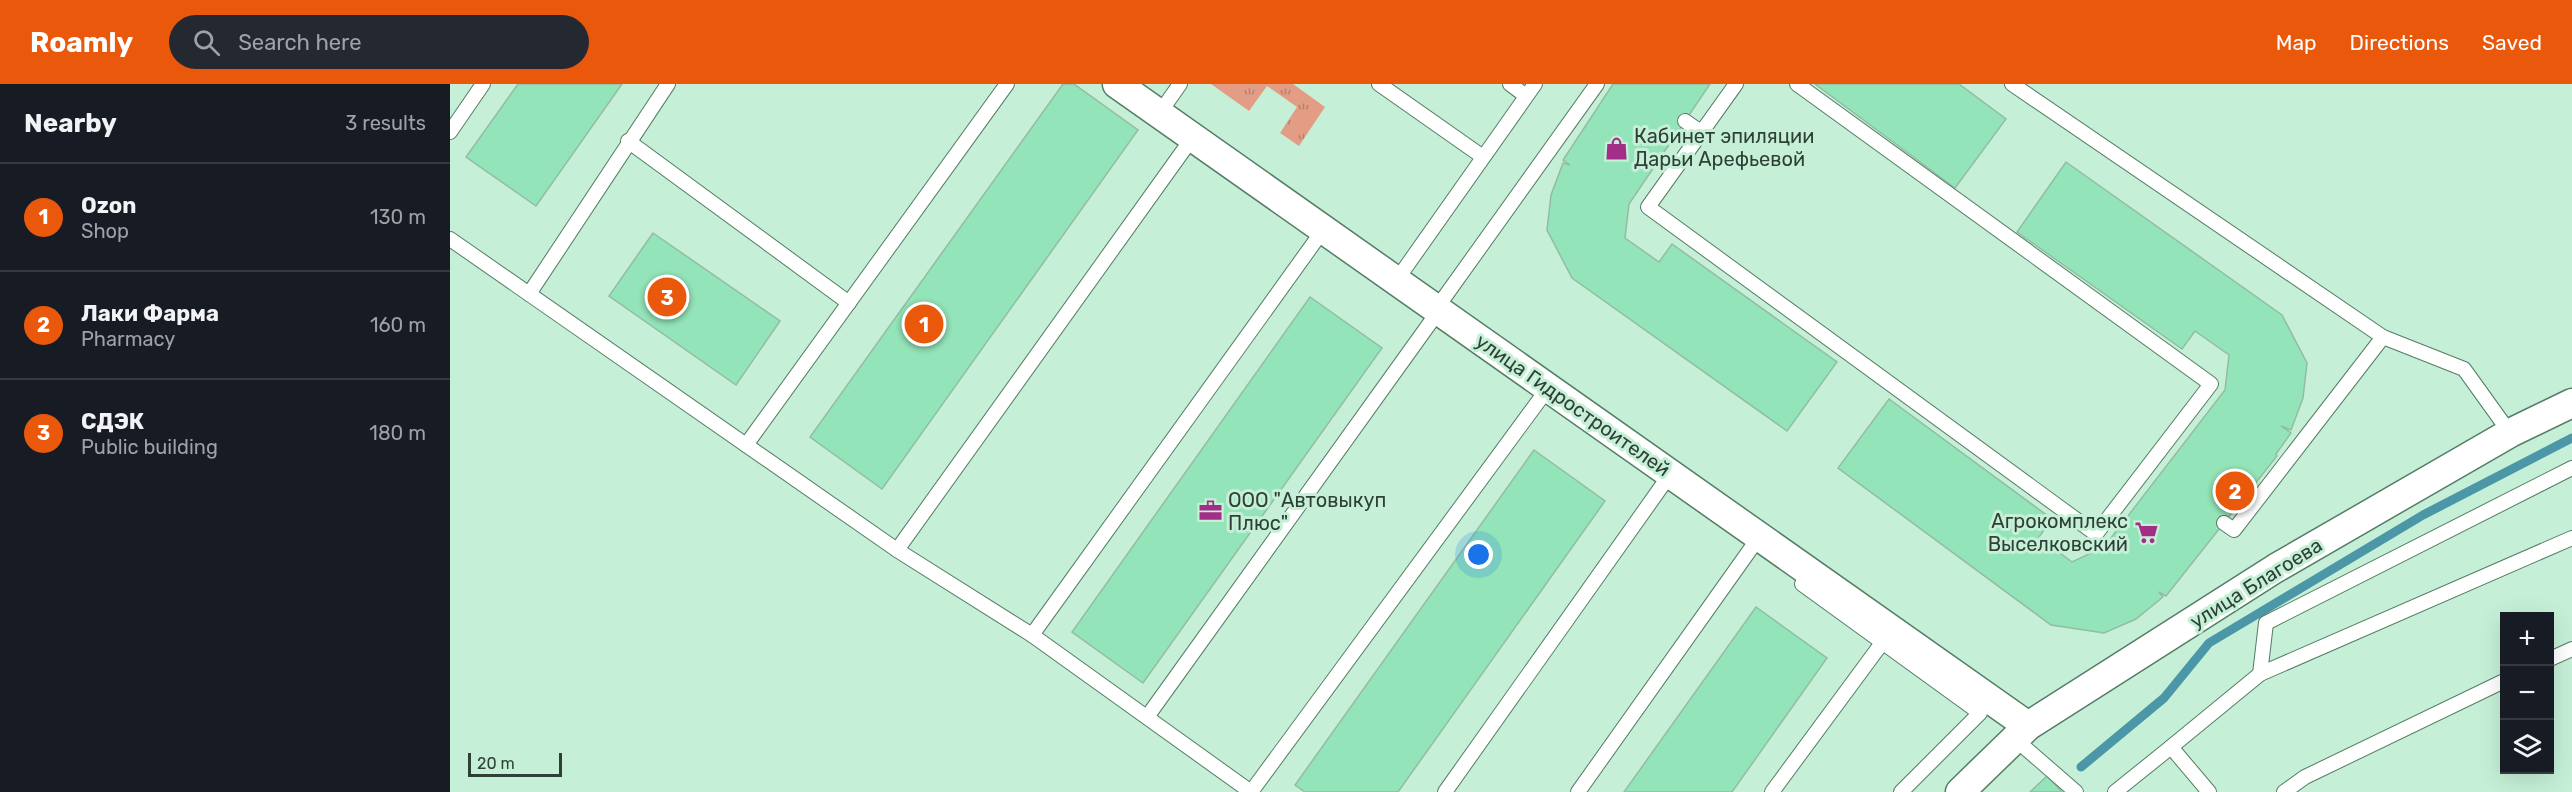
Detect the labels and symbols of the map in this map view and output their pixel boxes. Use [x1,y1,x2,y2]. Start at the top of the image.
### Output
place label: Кабинет эпиляции Дарьи Арефьевой [1634,124,1814,171]
shop icon: Кабинет эпиляции Дарьи Арефьевой [1603,135,1629,161]
pin: 3 [648,274,686,320]
pin: 1 [904,302,944,346]
street label: улица Гидростроителей [1471,329,1675,481]
pin: 2 [2216,468,2254,514]
place label: ООО "Автовыкуп Плюс" [1228,488,1386,535]
office icon: ООО "Автовыкуп Плюс" [1197,498,1223,524]
place label: Агрокомплекс Выселковский [1988,509,2128,556]
supermarket icon: Агрокомплекс Выселковский [2133,520,2159,546]
street label: улица Благоева [2186,533,2326,633]
your location [1464,540,1493,569]
scale bar [468,750,562,778]

